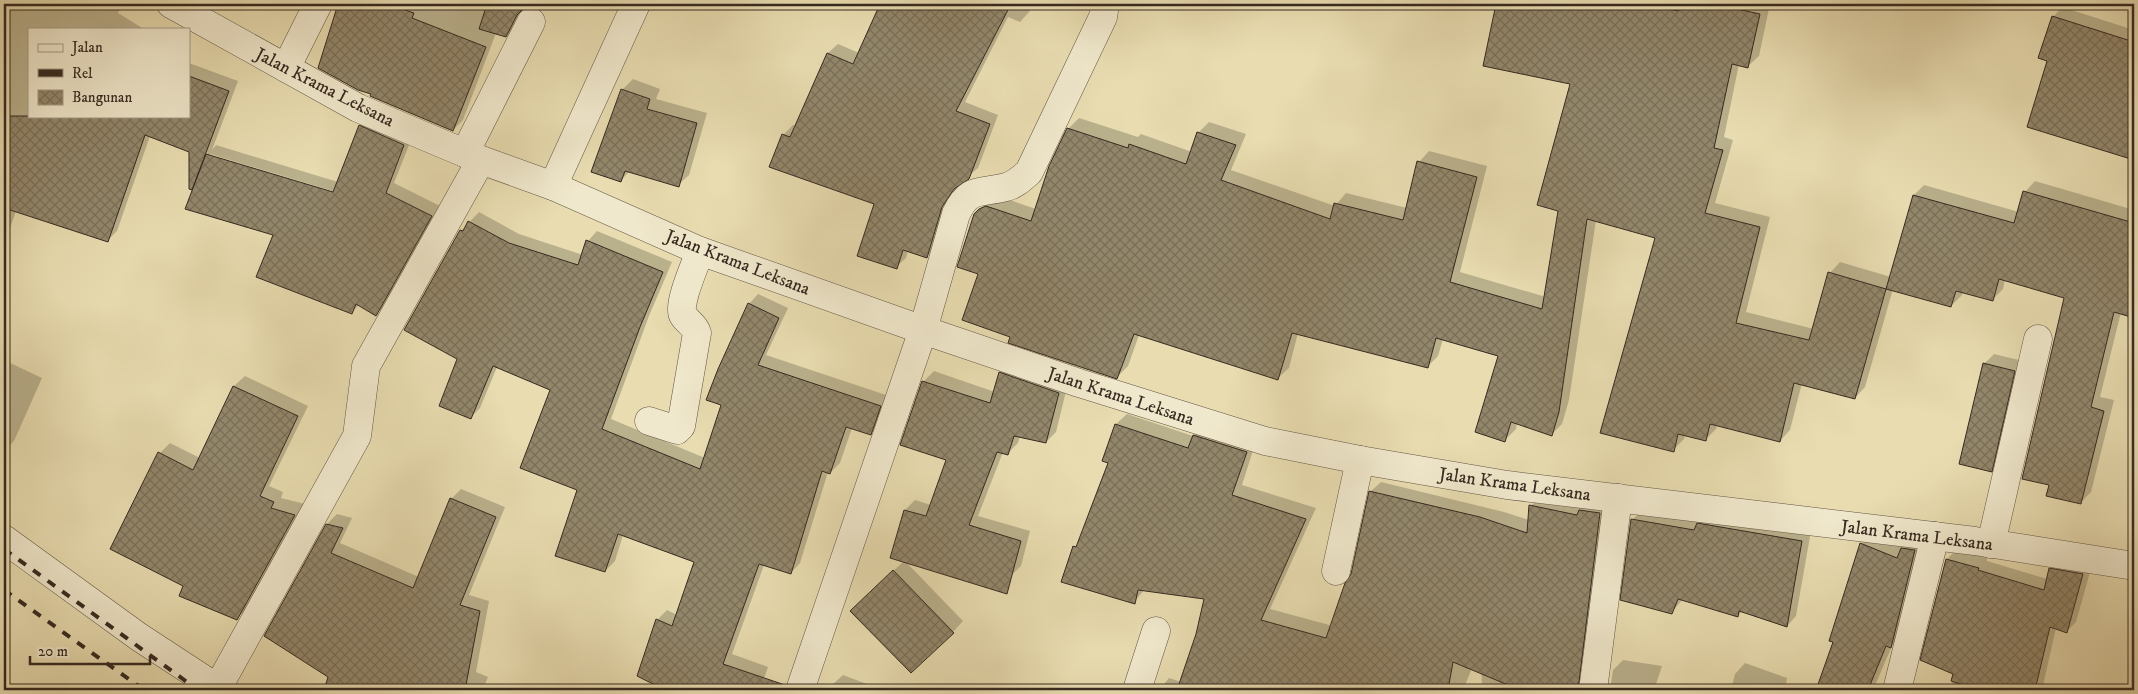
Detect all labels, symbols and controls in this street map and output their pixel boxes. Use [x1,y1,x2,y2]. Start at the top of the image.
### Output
legend [28,28,190,118]
text: Jalan [70,38,103,57]
street label: Jalan Krama Leksana [250,42,398,133]
text: Rel [72,64,93,83]
text: Bangunan [72,88,132,107]
street label: Jalan Krama Leksana [660,225,813,301]
street label: Jalan Krama Leksana [1043,362,1197,431]
street label: Jalan Krama Leksana [1436,463,1592,507]
street label: Jalan Krama Leksana [1838,516,1994,556]
scale bar [30,634,150,666]
text: 20 m [38,642,68,661]

